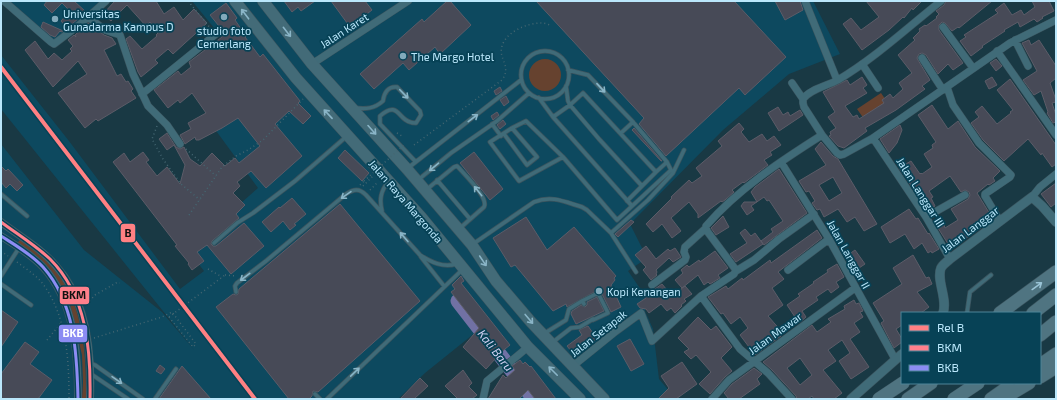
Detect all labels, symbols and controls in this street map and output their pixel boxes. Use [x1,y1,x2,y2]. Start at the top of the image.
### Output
place label: Universitas Gunadarma Kampus D [63,7,174,33]
one-way arrow [241,9,249,20]
street label: Jalan Karet [317,10,371,50]
marker: studio foto Cemerlang [219,12,229,22]
marker: Universitas Gunadarma Kampus D [50,14,60,24]
place label: studio foto Cemerlang [197,24,251,50]
one-way arrow [283,26,291,37]
place label: The Margo Hotel [411,50,495,63]
marker: The Margo Hotel [398,51,408,61]
one-way arrow [596,83,605,94]
one-way arrow [399,89,409,99]
one-way arrow [324,109,333,119]
one-way arrow [467,114,478,122]
one-way arrow [367,125,376,135]
street label: Jalan Langgar III [894,155,948,229]
street label: Jalan Raya Margonda [366,157,446,245]
one-way arrow [429,163,439,172]
one-way arrow [474,185,483,196]
one-way arrow [341,191,352,199]
street label: Jalan Langgar [939,203,1002,255]
street label: Jalan Langgar II [825,217,873,291]
line badge: B [120,223,136,243]
text: B [124,226,132,239]
one-way arrow [399,232,409,242]
one-way arrow [479,256,487,267]
one-way arrow [240,272,251,281]
one-way arrow [1032,282,1043,290]
place label: Kopi Kenangan [607,285,681,298]
line badge: BKM [59,286,90,305]
marker: Kopi Kenangan [594,286,604,296]
text: BKM [62,288,86,301]
street label: Jalan Setapak [567,307,629,359]
street label: Jalan Mawar [746,309,805,357]
legend [901,312,1041,384]
one-way arrow [524,314,533,325]
text: Rel B [937,320,964,334]
line badge: BKB [58,324,88,343]
text: BKB [62,326,84,339]
water label: Kali Baru [475,326,517,374]
text: BKM [937,340,962,354]
text: BKB [937,360,959,374]
one-way arrow [548,366,558,376]
one-way arrow [350,367,360,377]
one-way arrow [111,376,122,384]

